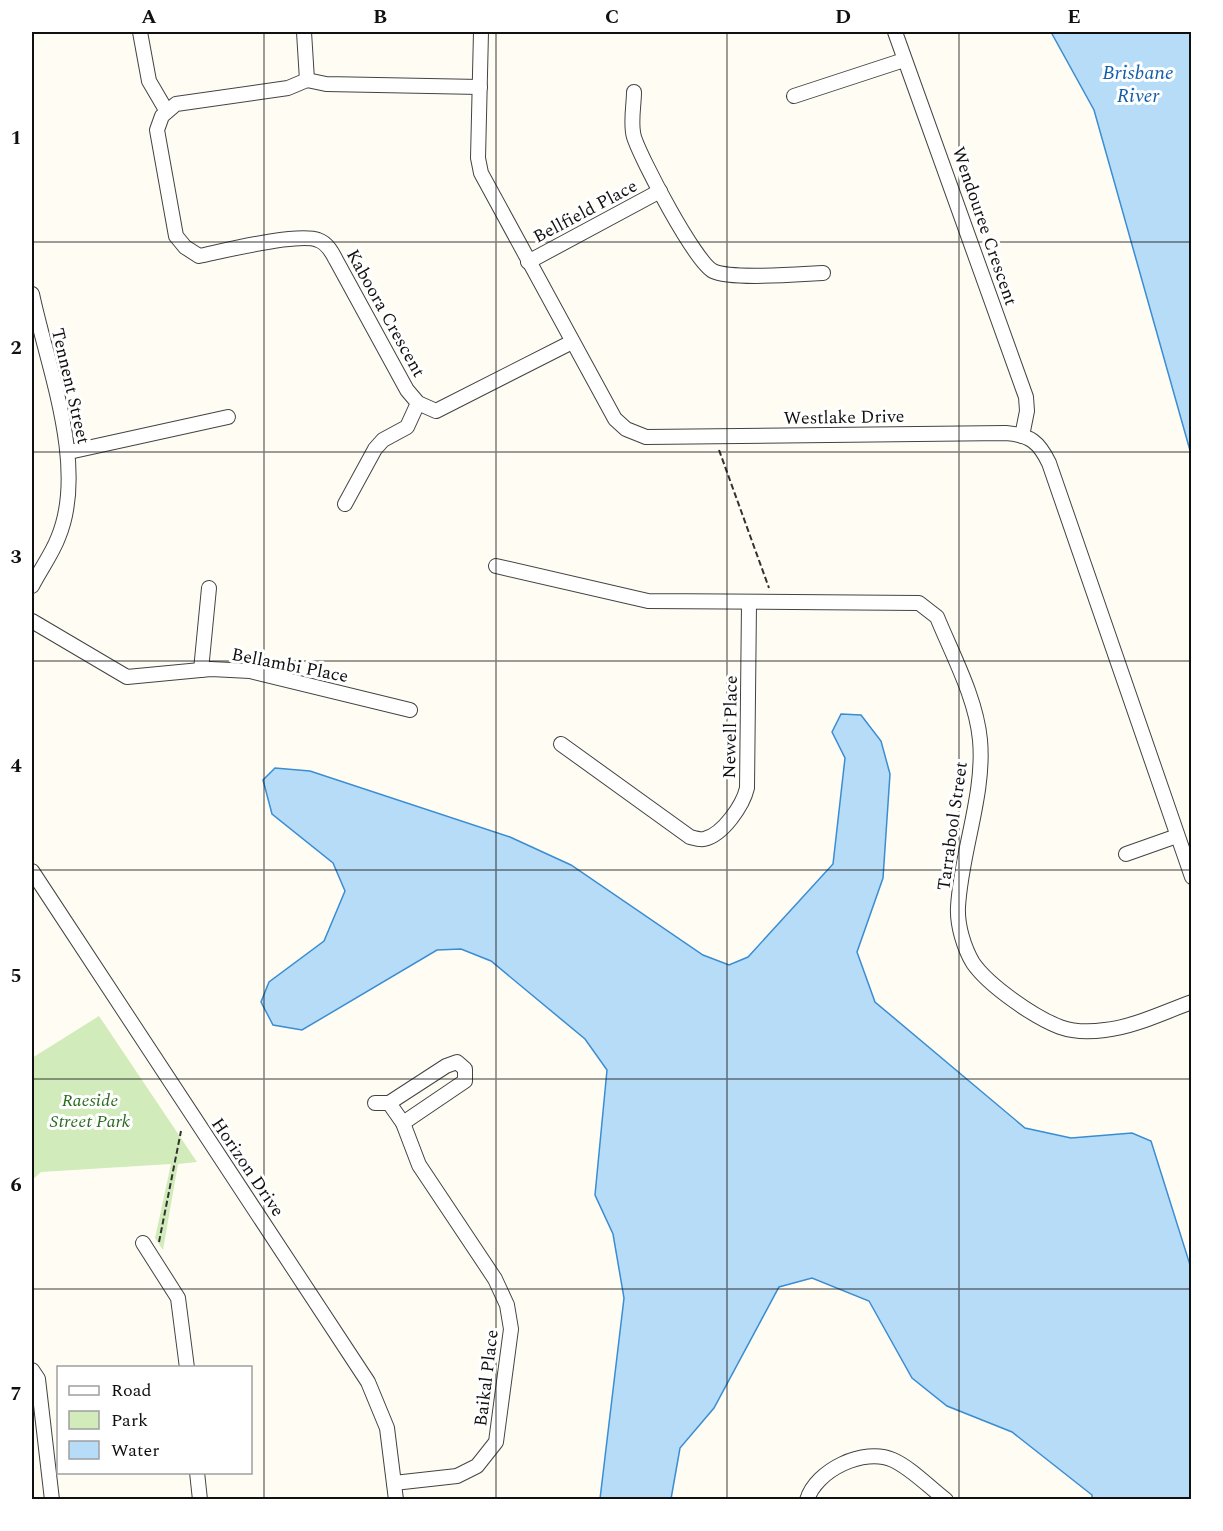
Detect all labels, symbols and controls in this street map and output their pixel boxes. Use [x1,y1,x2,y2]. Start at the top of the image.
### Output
text: A [141,2,157,32]
text: B [373,2,387,32]
text: C [605,2,619,32]
text: D [835,2,851,32]
text: E [1067,2,1081,32]
water label: Brisbane River [1102,58,1174,111]
text: 1 [10,123,22,153]
street label: Wendouree Crescent [945,143,1024,309]
street label: Bellfield Place [528,173,642,250]
street label: Kaboora Crescent [339,244,432,382]
street label: Tennent Street [44,325,97,447]
text: 2 [10,333,22,363]
street label: Westlake Drive [783,403,905,432]
text: 3 [10,542,22,572]
street label: Bellambi Place [229,641,351,690]
street label: Newell Place [716,675,745,779]
text: 4 [10,751,22,781]
street label: Tarrabool Street [930,760,975,892]
text: 5 [10,961,22,991]
park label: Raeside Street Park [50,1087,131,1135]
street label: Horizon Drive [204,1112,291,1222]
text: 6 [10,1170,22,1200]
street label: Baikal Place [467,1328,506,1428]
legend [57,1366,252,1474]
text: Road [111,1377,152,1404]
text: 7 [10,1379,22,1409]
text: Park [111,1407,148,1434]
text: Water [111,1437,159,1464]

